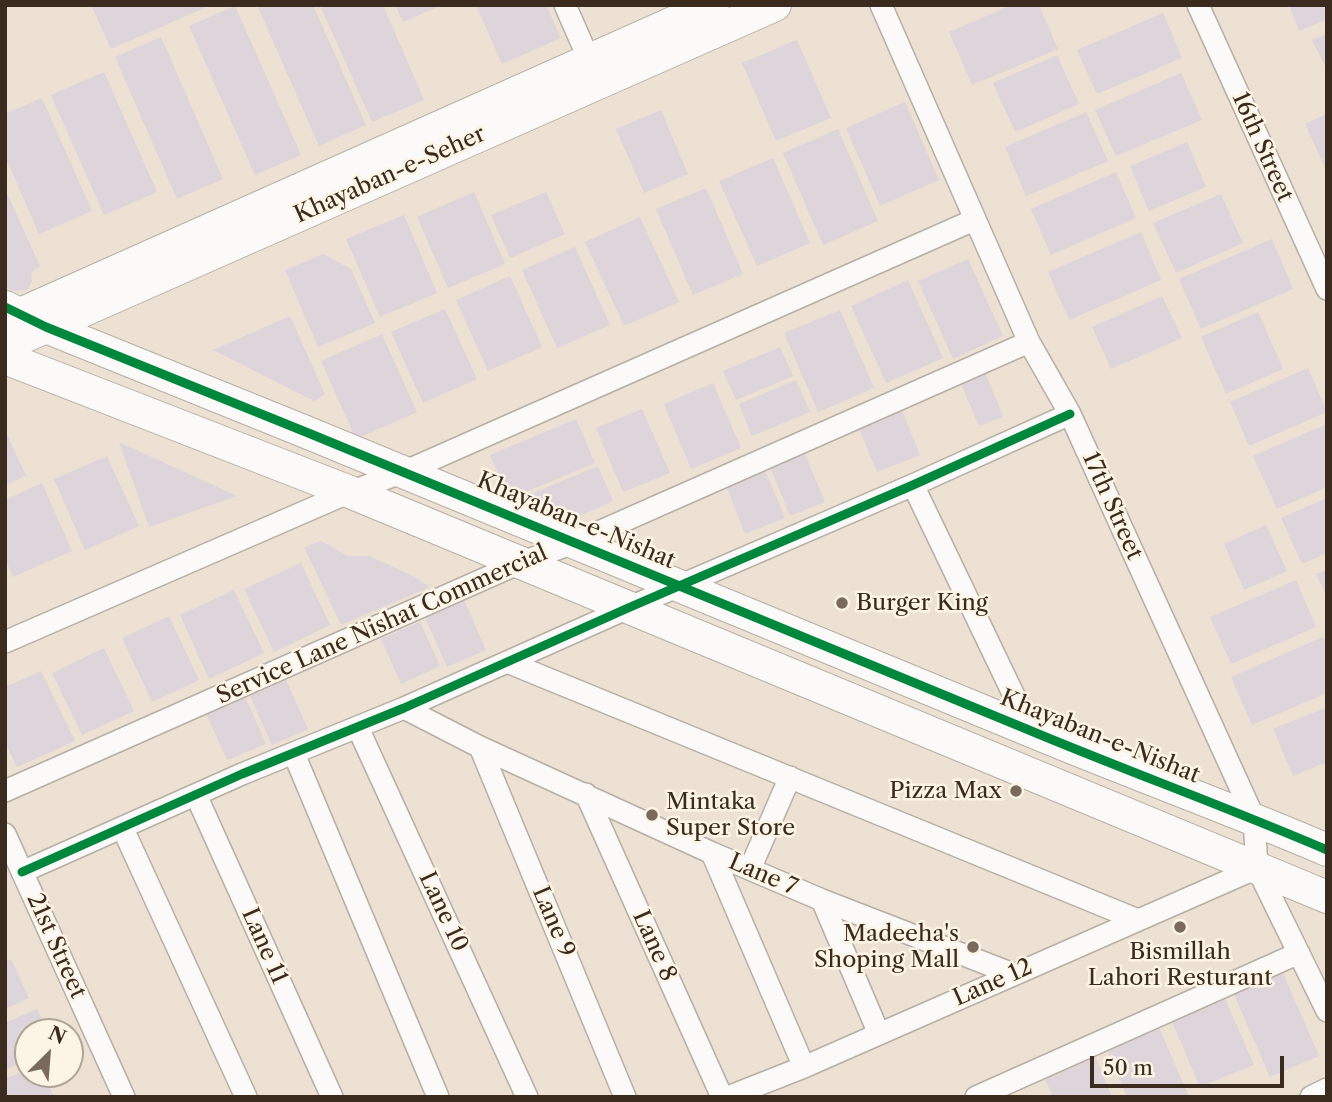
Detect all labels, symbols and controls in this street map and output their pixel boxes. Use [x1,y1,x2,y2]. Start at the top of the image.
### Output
street label: 16th Street [1226,88,1298,206]
street label: Khayaban-e-Seher [290,120,490,230]
street label: 17th Street [1076,448,1148,564]
street label: Khayaban-e-Nishat [473,467,679,575]
street label: Service Lane Nishat Commercial [212,539,552,711]
place label: Burger King [856,589,988,617]
marker: Burger King [834,595,850,611]
street label: Khayaban-e-Nishat [996,684,1204,790]
place label: Pizza Max [889,777,1002,805]
marker: Pizza Max [1008,783,1024,799]
place label: Mintaka Super Store [666,788,795,842]
marker: Mintaka Super Store [644,807,660,823]
street label: Lane 7 [725,848,801,902]
street label: Lane 10 [413,868,473,956]
street label: Lane 9 [526,883,580,961]
street label: 21st Street [21,889,91,1003]
street label: Lane 11 [235,904,293,988]
street label: Lane 8 [626,906,682,986]
marker: Bismillah Lahori Resturant [1172,919,1188,935]
place label: Madeeha's Shoping Mall [814,920,959,974]
place label: Bismillah Lahori Resturant [1088,938,1272,992]
marker: Madeeha's Shoping Mall [965,939,981,955]
street label: Lane 12 [949,953,1037,1013]
north arrow [14,1018,84,1088]
text: N [45,1021,70,1049]
scale bar [1094,1042,1288,1086]
text: 50 m [1103,1055,1153,1080]

